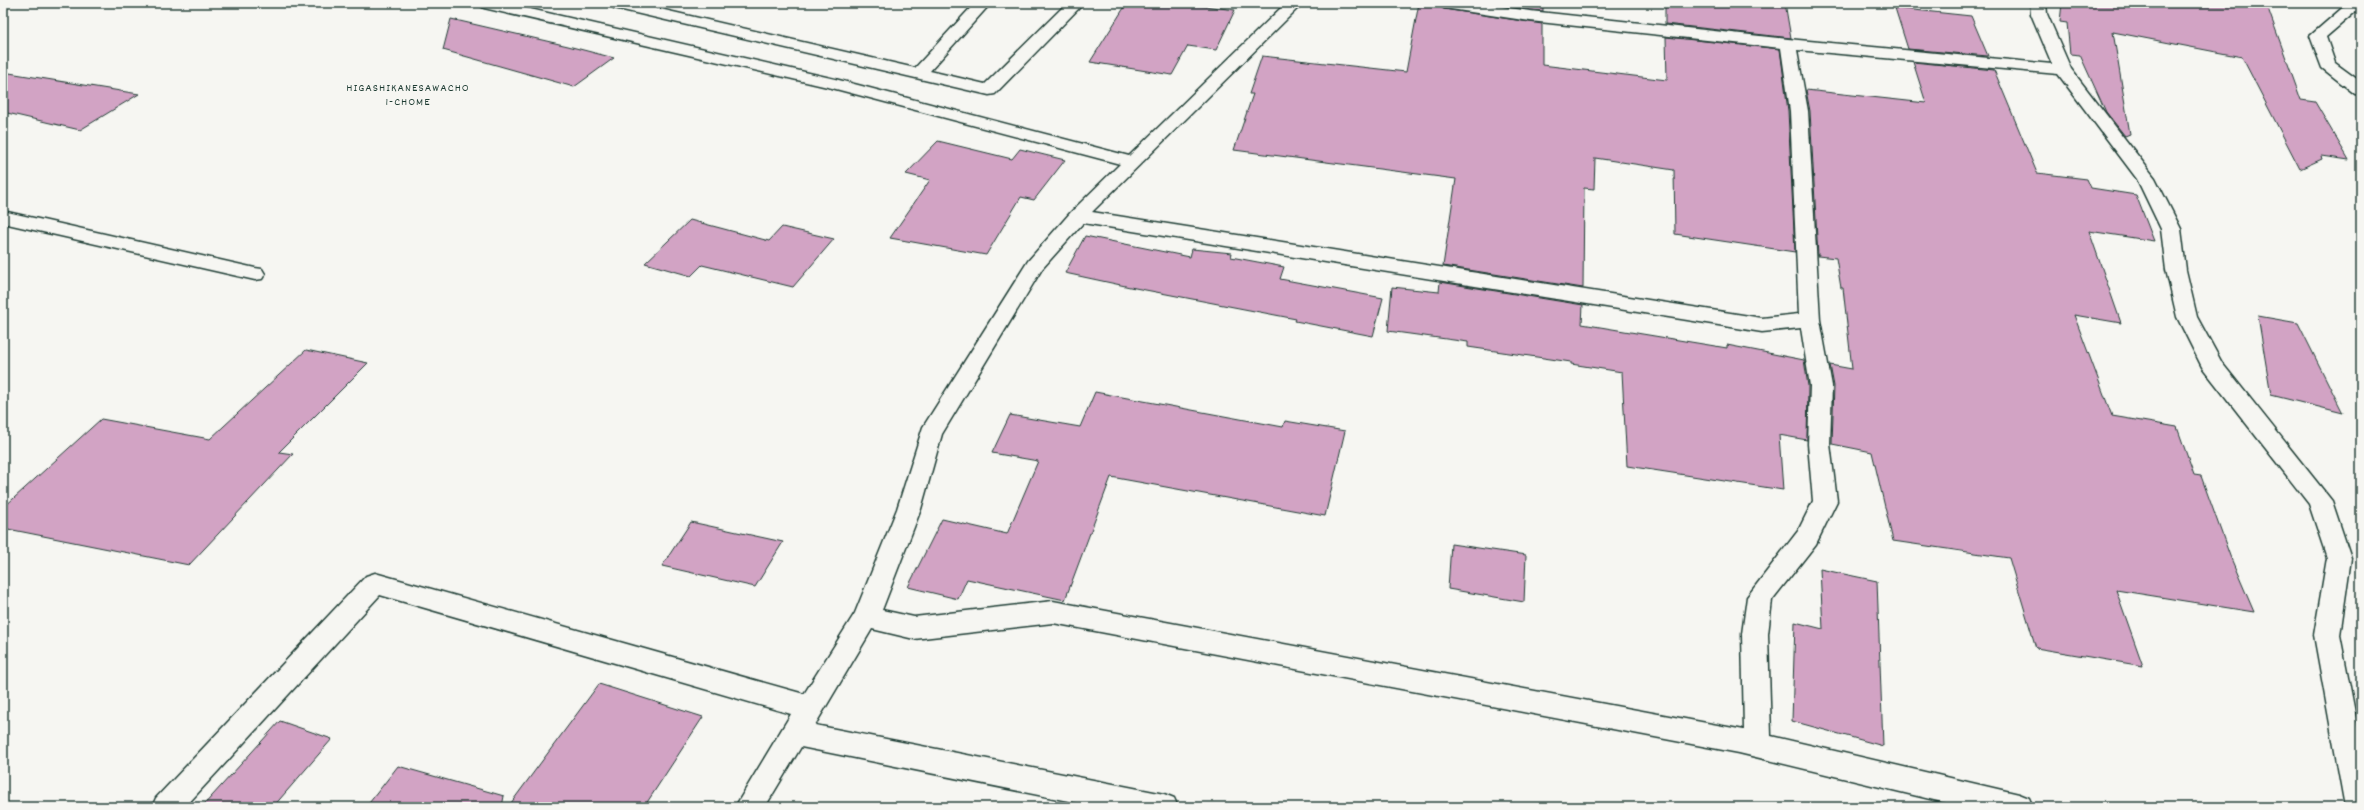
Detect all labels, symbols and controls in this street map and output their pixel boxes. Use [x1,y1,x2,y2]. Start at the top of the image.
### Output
district label: HIGASHIKANESAWACHO 1-CHOME [346,80,470,111]

